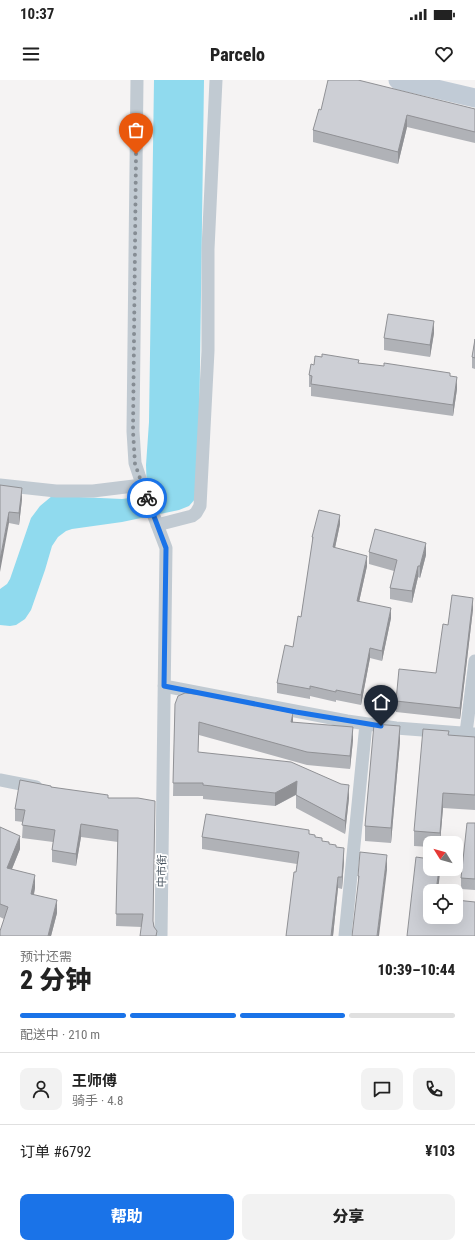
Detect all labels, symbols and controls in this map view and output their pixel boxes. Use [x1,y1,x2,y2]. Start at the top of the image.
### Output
text: 10:37 [20,5,54,23]
icon: menu [20,43,42,65]
icon: heart [433,43,455,65]
text: Parcelo [210,44,265,65]
pin [119,113,153,154]
icon: bag [125,119,147,141]
courier [127,478,167,518]
icon: bike [136,487,158,509]
pin [364,685,398,726]
icon: home [370,691,392,713]
north arrow [423,836,463,876]
map controls [423,836,463,924]
street label: 中市街 [155,854,169,888]
button: locate [423,884,463,924]
text: 预计还需 [20,949,72,964]
text: 10:39–10:44 [377,961,455,979]
text: 2 分钟 [20,965,91,995]
text: 配送中 · 210 m [20,1027,100,1042]
button: person [20,1068,62,1110]
button: chat [361,1068,403,1110]
button: phone [413,1068,455,1110]
text: 王师傅 [72,1072,117,1090]
text: 骑手 · 4.8 [72,1093,123,1108]
text: ¥103 [425,1142,455,1160]
text: 订单 #6792 [20,1143,91,1161]
button: 帮助 [20,1194,234,1240]
button: 分享 [242,1194,455,1240]

